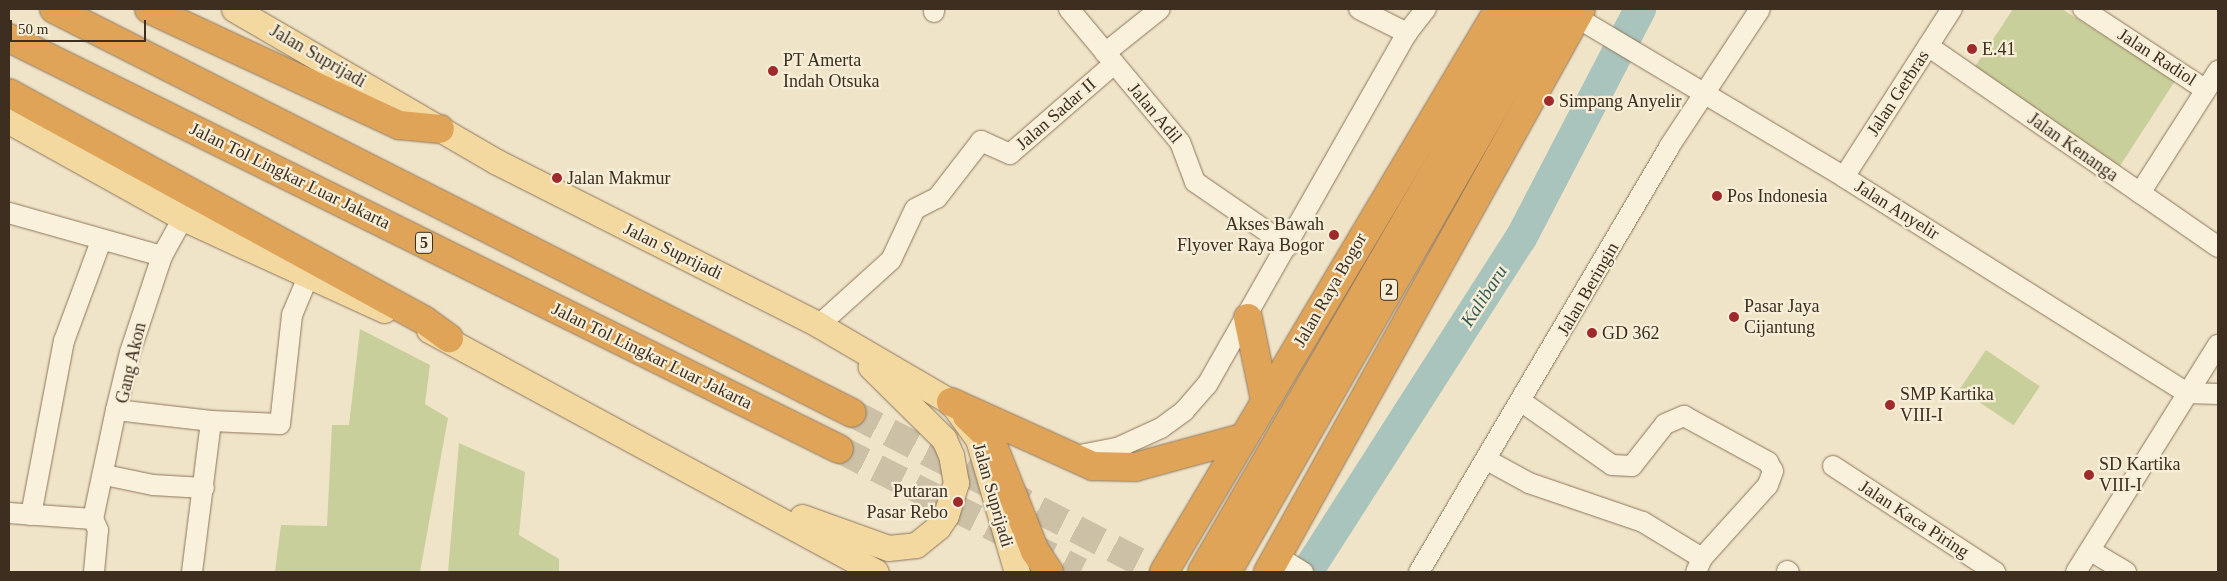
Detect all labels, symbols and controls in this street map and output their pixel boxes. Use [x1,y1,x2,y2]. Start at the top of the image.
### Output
scale bar [12,10,149,42]
street label: Jalan Suprijadi [266,20,370,92]
text: 50 m [18,21,48,37]
street label: Jalan Radiol [2114,24,2200,90]
place label: E.41 [1982,38,2015,60]
marker: E.41 [1966,43,1978,55]
street label: Jalan Gerbras [1862,46,1934,140]
place label: PT Amerta Indah Otsuka [783,50,879,92]
marker: PT Amerta Indah Otsuka [767,65,779,77]
street label: Jalan Sadar II [1012,73,1100,155]
street label: Jalan Adil [1123,78,1187,148]
place label: Simpang Anyelir [1559,90,1682,112]
marker: Simpang Anyelir [1543,95,1555,107]
street label: Jalan Kenanga [2024,108,2122,186]
street label: Jalan Tol Lingkar Luar Jakarta [186,118,394,234]
place label: Jalan Makmur [567,167,670,189]
marker: Jalan Makmur [551,172,563,184]
street label: Jalan Anyelir [1850,175,1944,245]
place label: Pos Indonesia [1727,185,1827,207]
marker: Pos Indonesia [1711,190,1723,202]
place label: Akses Bawah Flyover Raya Bogor [1177,214,1324,256]
street label: Jalan Suprijadi [620,218,726,284]
street label: Jalan Raya Bogor [1289,229,1371,351]
marker: Akses Bawah Flyover Raya Bogor [1328,229,1340,241]
road number: 5 [414,230,434,256]
street label: Jalan Beringin [1553,238,1623,340]
water label: Kalibaru [1456,261,1512,331]
road number: 2 [1379,276,1399,304]
place label: Pasar Jaya Cijantung [1744,296,1819,338]
street label: Jalan Tol Lingkar Luar Jakarta [548,298,756,414]
marker: Pasar Jaya Cijantung [1728,311,1740,323]
street label: Gang Akon [111,320,151,406]
place label: GD 362 [1602,322,1659,344]
marker: GD 362 [1586,327,1598,339]
place label: SMP Kartika VIII-I [1900,384,1994,426]
marker: SMP Kartika VIII-I [1884,399,1896,411]
street label: Jalan Suprijadi [968,440,1018,550]
place label: SD Kartika VIII-I [2099,454,2180,496]
marker: SD Kartika VIII-I [2083,469,2095,481]
street label: Jalan Kaca Piring [1855,475,1973,563]
place label: Putaran Pasar Rebo [867,481,948,524]
marker: Putaran Pasar Rebo [952,496,964,508]

